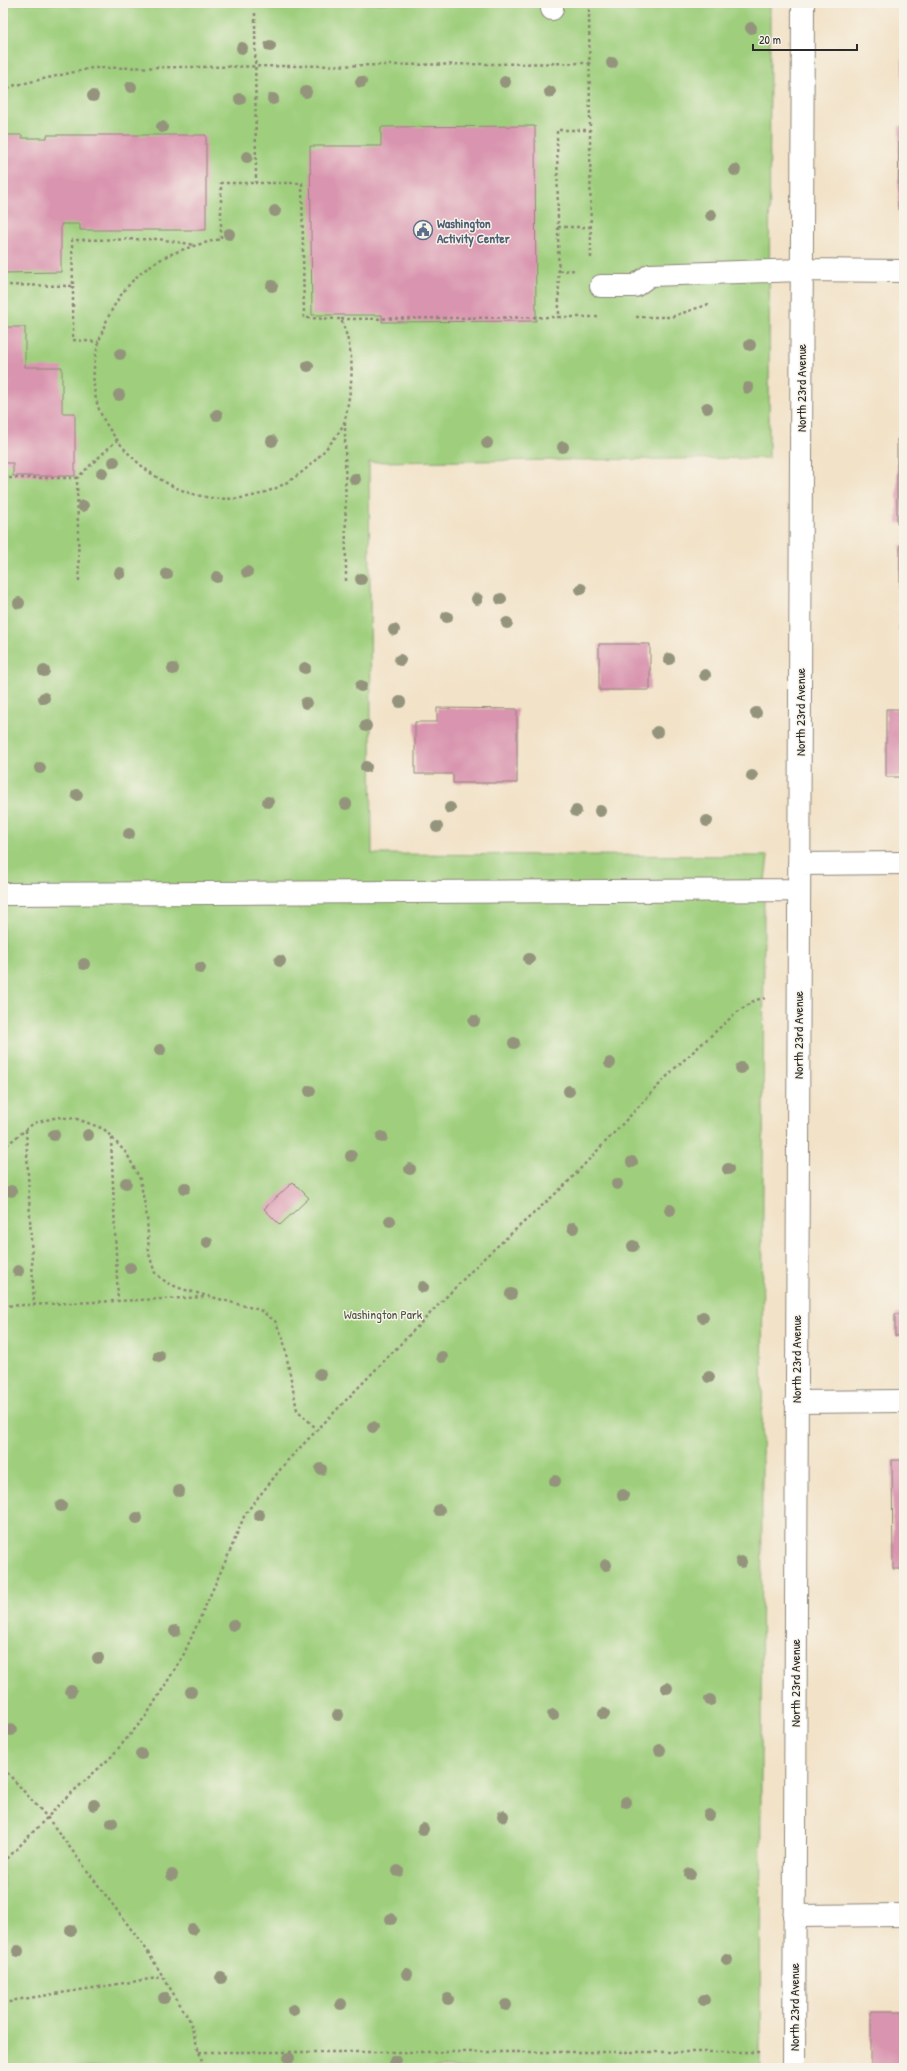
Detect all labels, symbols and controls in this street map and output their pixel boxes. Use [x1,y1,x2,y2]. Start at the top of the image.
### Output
scale bar [753,26,857,52]
text: 20 m [759,31,781,48]
place label: Washington Activity Center [437,214,511,248]
public building icon: Washington Activity Center [412,219,434,241]
street label: North 23rd Avenue [792,344,810,432]
street label: North 23rd Avenue [791,668,809,756]
street label: North 23rd Avenue [789,991,807,1079]
park label: Washington Park [344,1305,423,1323]
street label: North 23rd Avenue [787,1315,805,1403]
street label: North 23rd Avenue [786,1639,804,1727]
street label: North 23rd Avenue [785,1963,803,2051]

